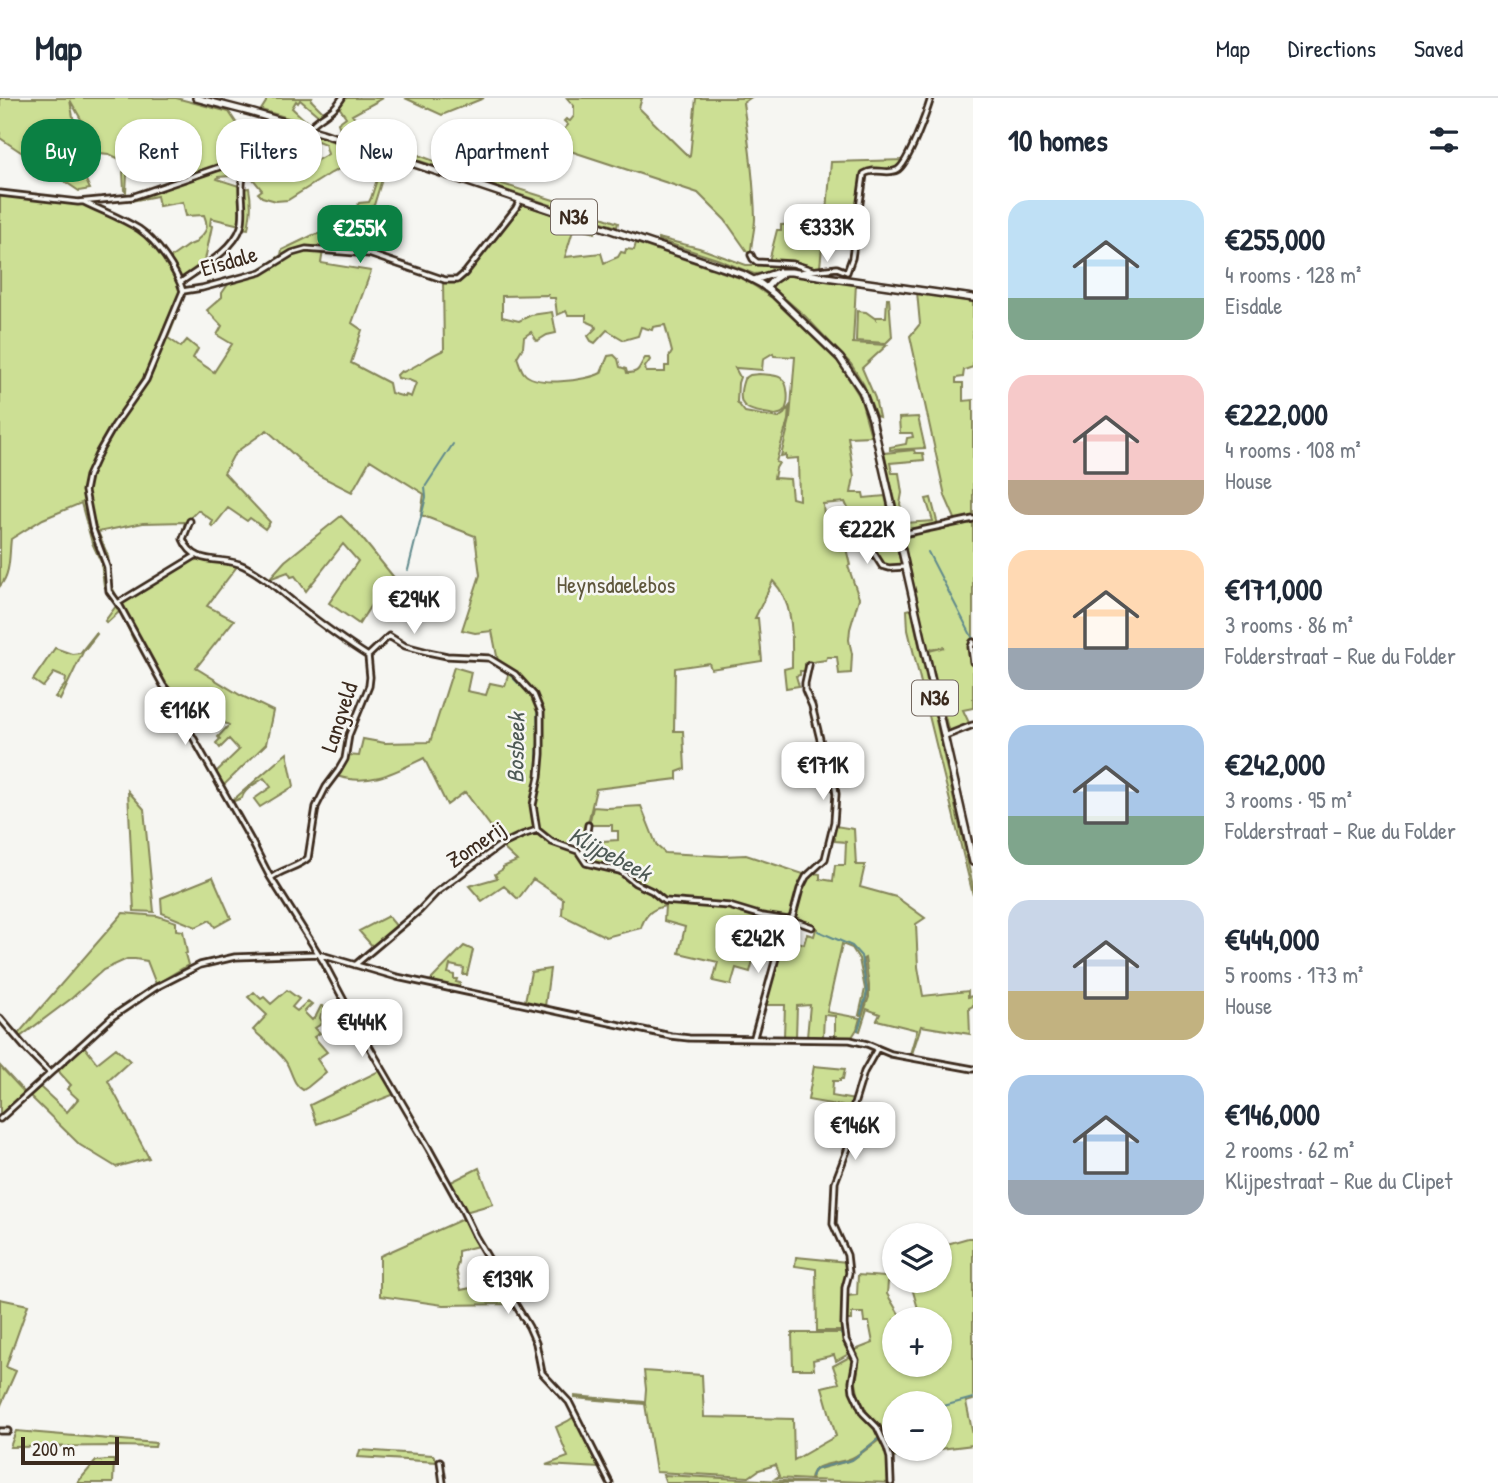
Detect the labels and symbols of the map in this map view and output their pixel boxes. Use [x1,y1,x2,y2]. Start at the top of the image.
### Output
road number: N36 [551,200,597,234]
pin: €333K [778,204,876,264]
pin: €255K [311,206,409,265]
street label: Eisdale [197,238,261,283]
pin: €222K [818,506,916,566]
park label: Heynsdaelebos [557,569,676,600]
pin: €294K [365,576,463,636]
street label: Langveld [313,678,364,756]
road number: N36 [912,680,958,716]
pin: €116K [136,688,234,747]
water label: Bosbeek [498,711,532,783]
pin: €171K [774,742,872,802]
street label: Zomerij [440,813,511,875]
water label: Klijpebeek [563,818,659,890]
pin: €242K [709,916,807,975]
pin: €444K [313,1000,411,1059]
pin: €146K [806,1102,904,1162]
pin: €139K [459,1256,557,1316]
scale bar [21,1434,119,1466]

